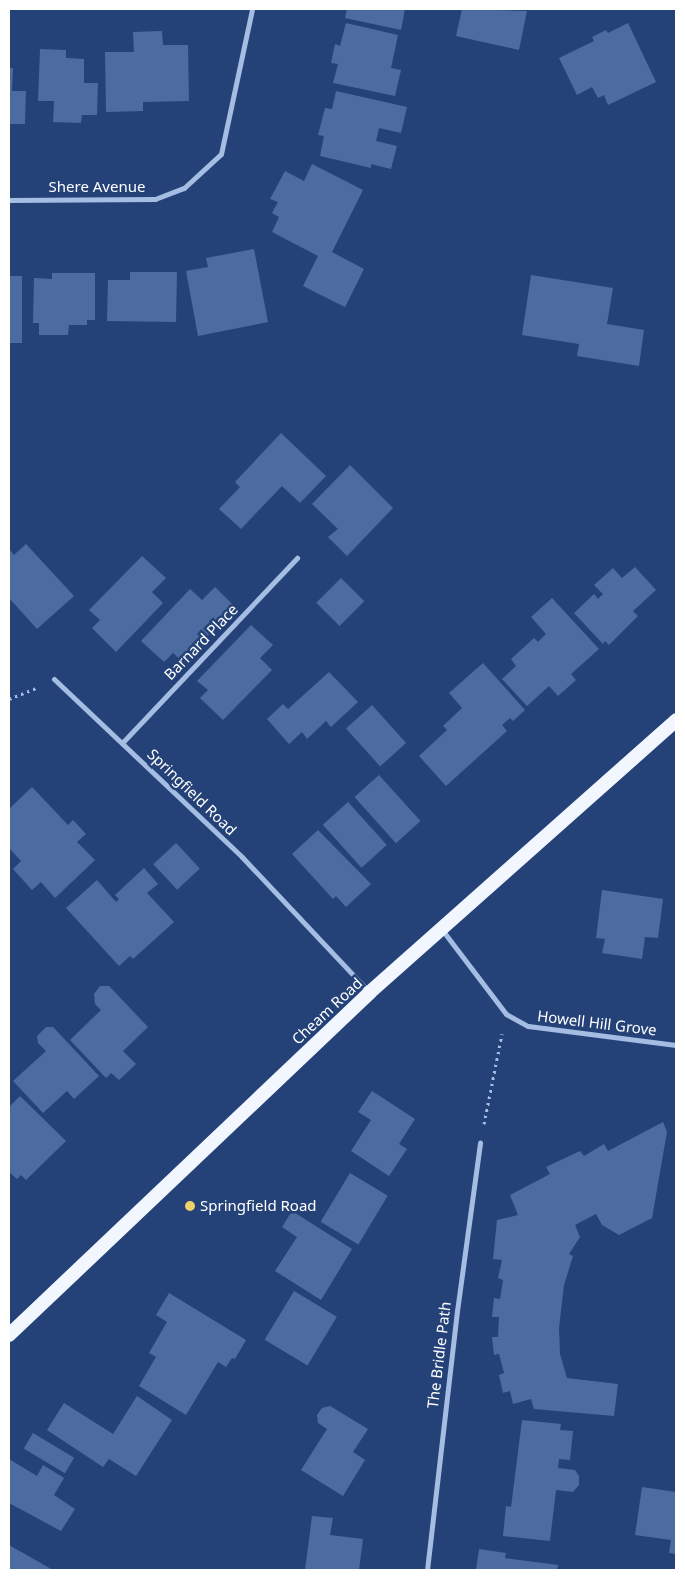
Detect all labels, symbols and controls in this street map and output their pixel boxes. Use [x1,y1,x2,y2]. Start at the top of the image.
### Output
street label: Shere Avenue [49,178,145,196]
street label: Barnard Place [160,600,242,684]
street label: Springfield Road [144,745,240,839]
street label: Cheam Road [288,974,366,1048]
street label: Howell Hill Grove [536,1007,658,1039]
place label: Springfield Road [200,1197,317,1215]
marker: Springfield Road [184,1200,196,1212]
street label: The Bridle Path [424,1301,454,1409]

